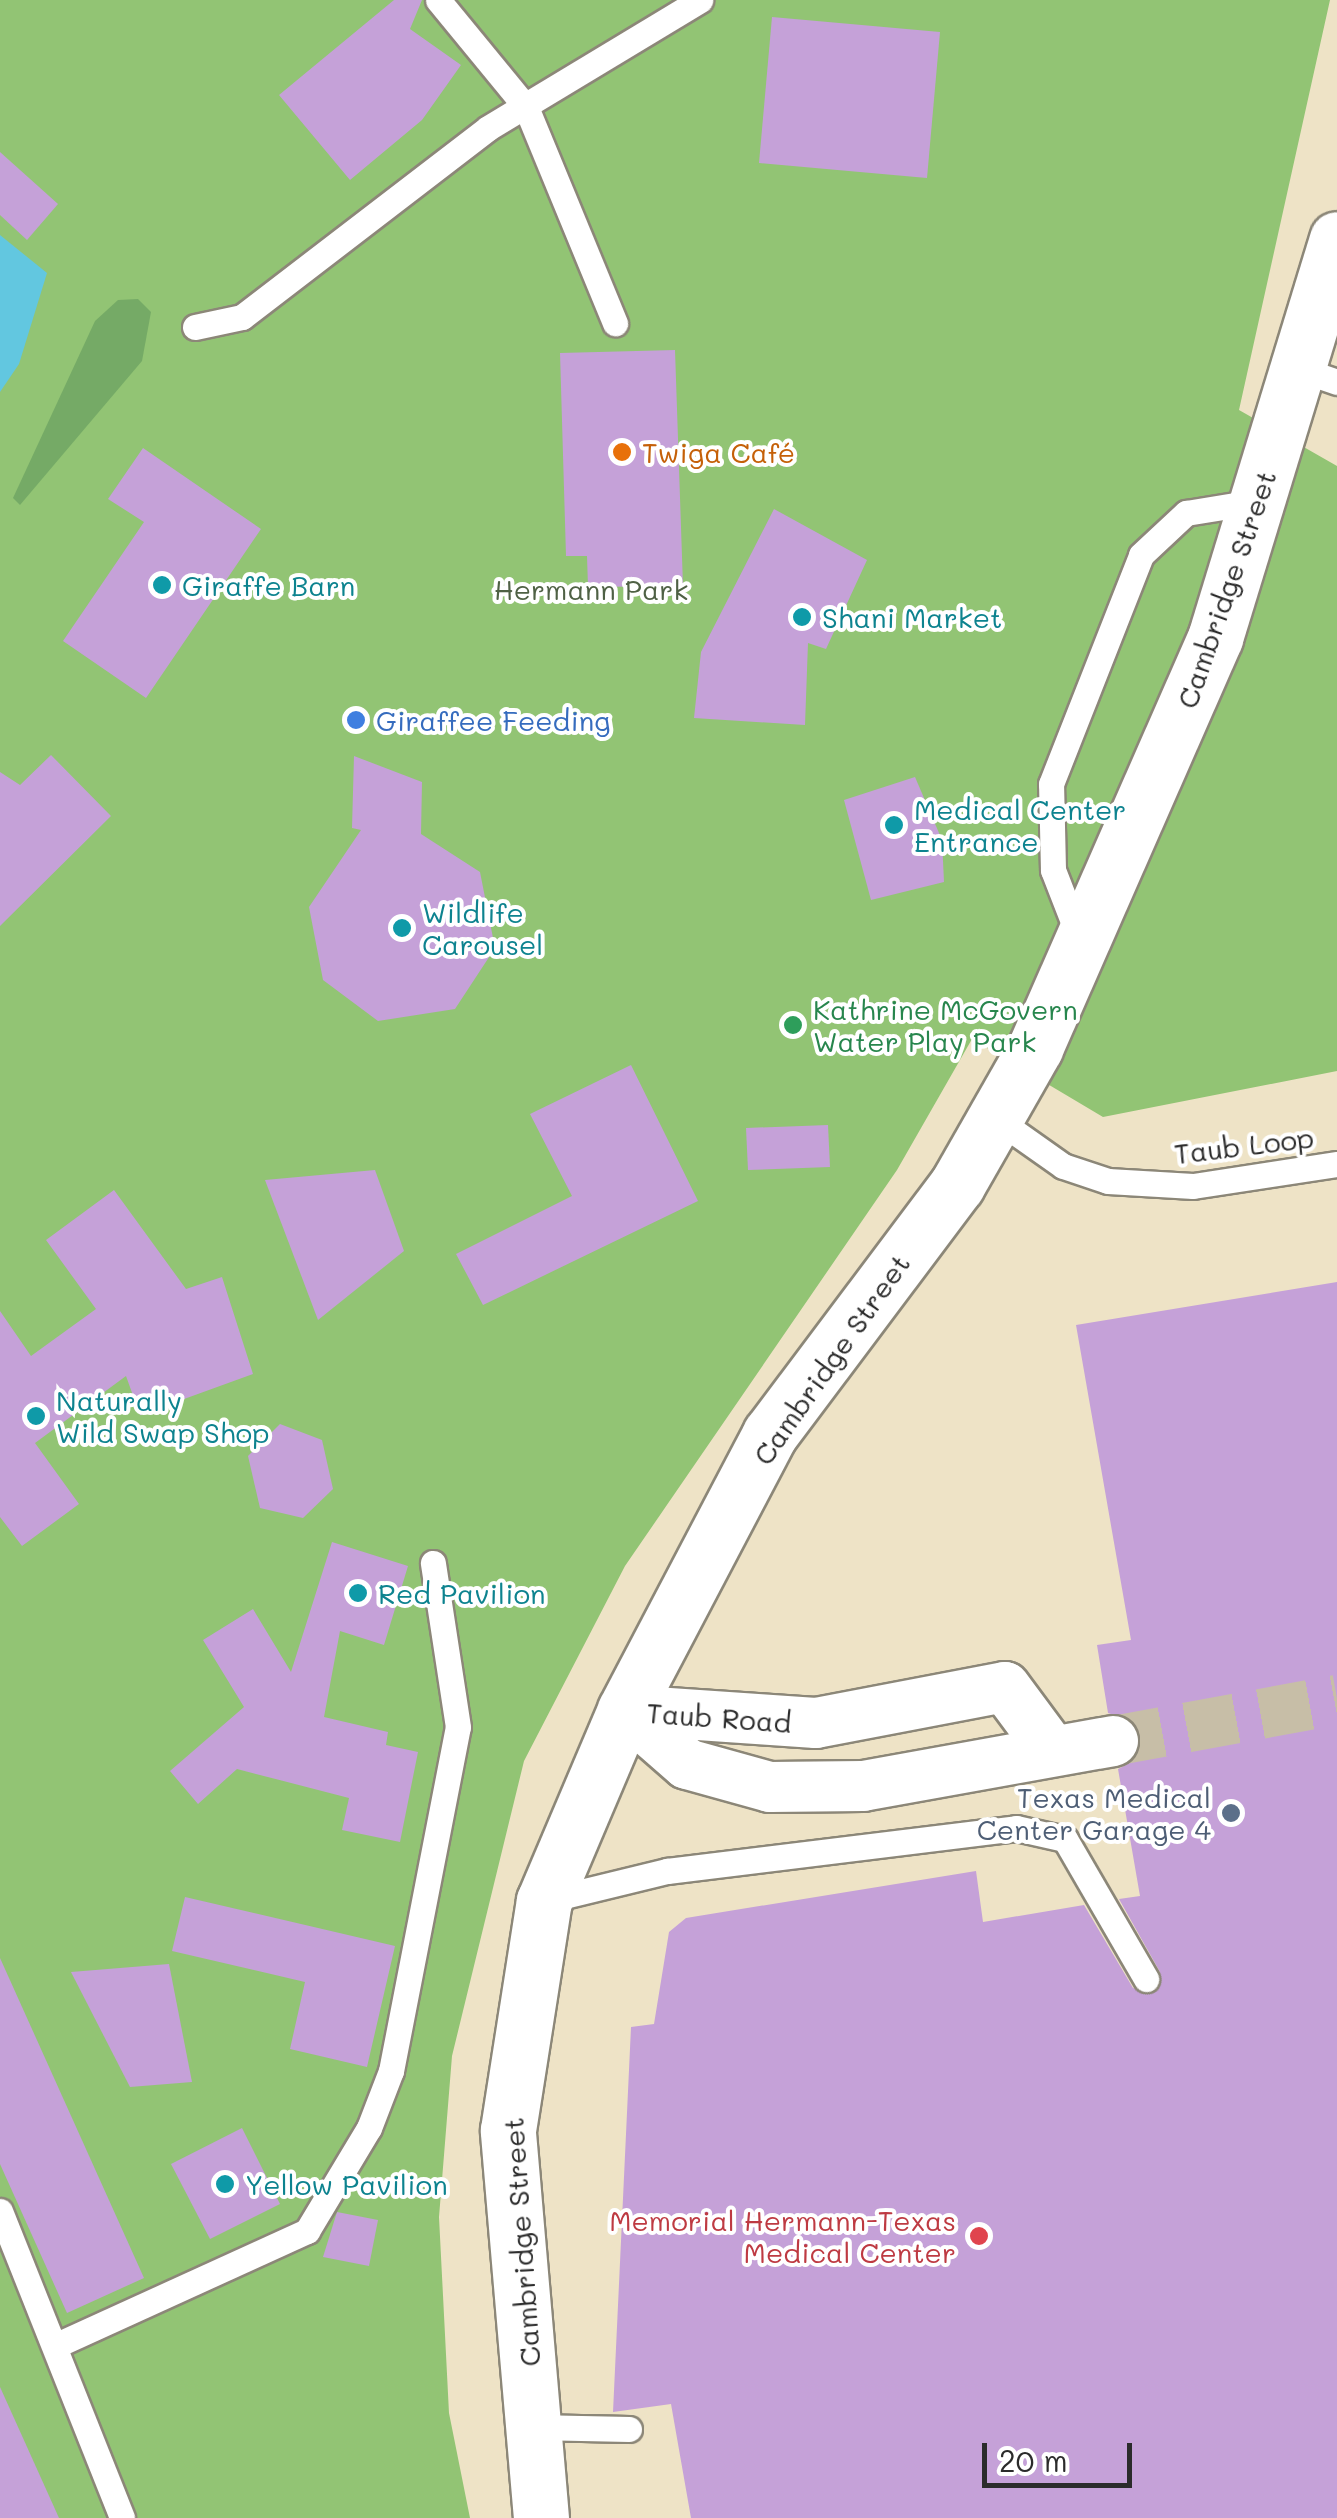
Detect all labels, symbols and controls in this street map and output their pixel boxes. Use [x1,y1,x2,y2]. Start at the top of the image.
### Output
place label: Twiga Café [642,435,795,469]
marker: Twiga Café [611,441,633,463]
street label: Cambridge Street [1169,466,1283,712]
place label: Giraffe Barn [182,568,355,602]
park label: Hermann Park [494,572,688,606]
marker: Giraffe Barn [151,574,173,596]
place label: Shani Market [822,600,1002,634]
marker: Shani Market [791,606,813,628]
place label: Giraffee Feeding [376,703,611,737]
marker: Giraffee Feeding [345,709,367,731]
place label: Medical Center Entrance [914,792,1126,858]
marker: Medical Center Entrance [883,814,905,836]
place label: Wildlife Carousel [422,895,543,961]
marker: Wildlife Carousel [391,917,413,939]
place label: Kathrine McGovern Water Play Park [813,992,1078,1058]
marker: Kathrine McGovern Water Play Park [782,1014,804,1036]
street label: Taub Loop [1172,1120,1316,1170]
street label: Cambridge Street [746,1247,916,1471]
place label: Naturally Wild Swap Shop [56,1383,269,1449]
marker: Naturally Wild Swap Shop [25,1405,47,1427]
place label: Red Pavilion [378,1576,546,1610]
marker: Red Pavilion [347,1582,369,1604]
street label: Taub Road [646,1695,792,1739]
place label: Texas Medical Center Garage 4 [977,1780,1211,1846]
marker: Texas Medical Center Garage 4 [1220,1802,1242,1824]
street label: Cambridge Street [496,2116,546,2368]
place label: Yellow Pavilion [245,2167,448,2201]
marker: Yellow Pavilion [214,2173,236,2195]
place label: Memorial Hermann-Texas Medical Center [609,2203,956,2269]
marker: Memorial Hermann-Texas Medical Center [966,2223,992,2249]
scale bar [987,2423,1137,2485]
text: 20 m [999,2440,1068,2480]

